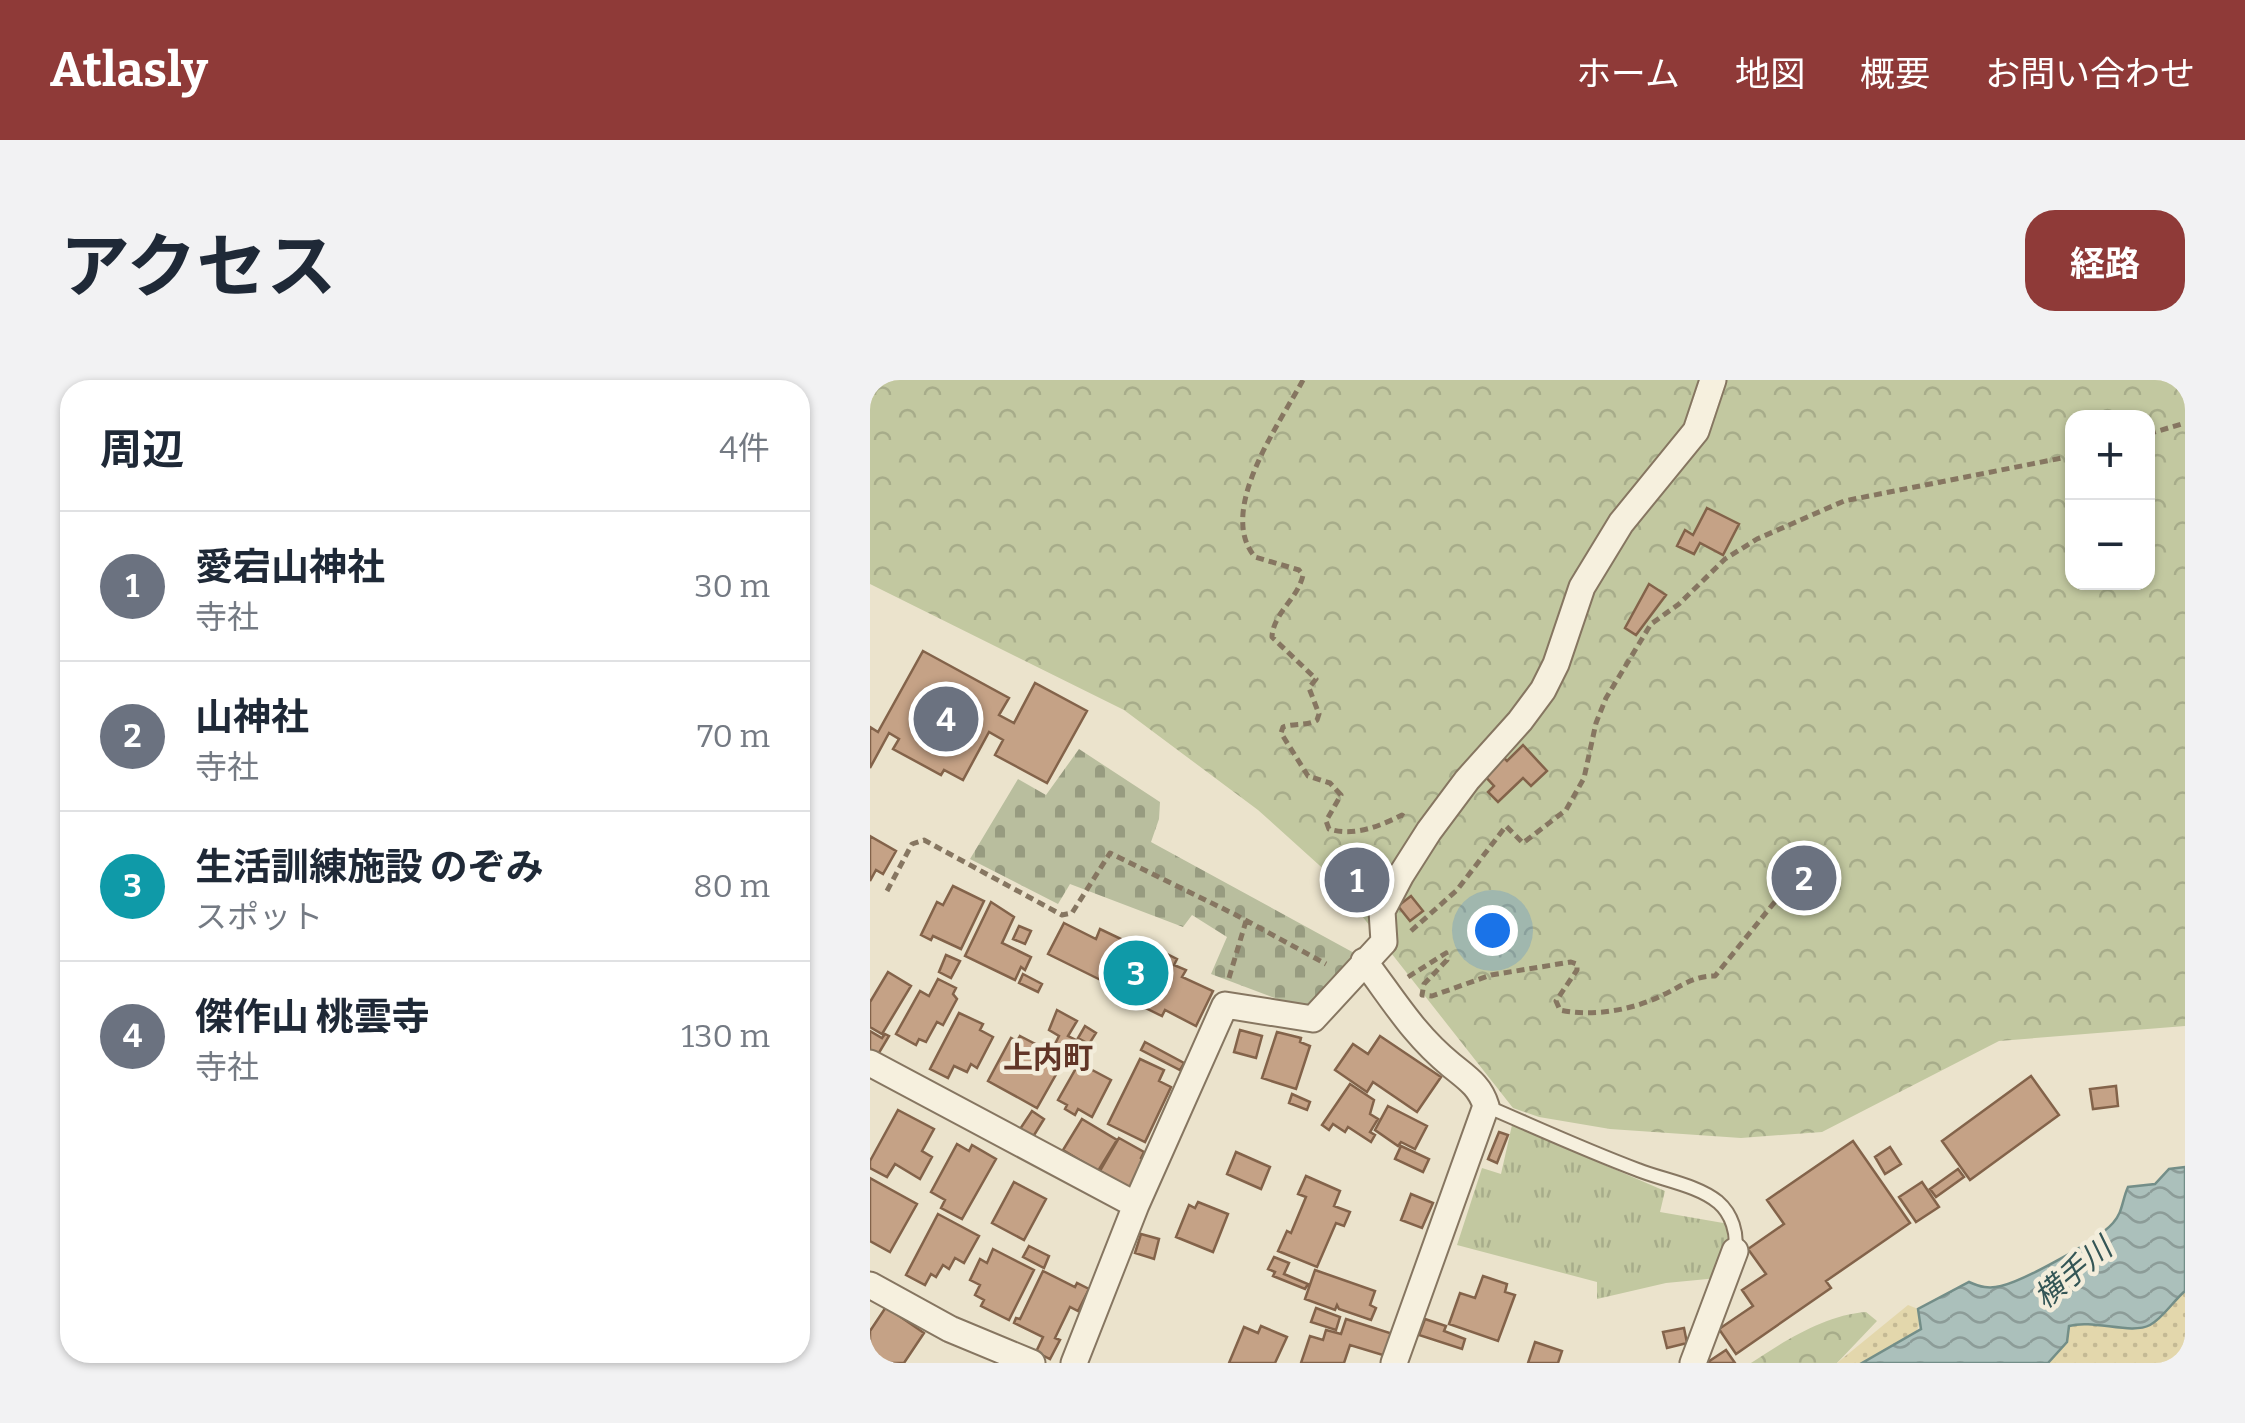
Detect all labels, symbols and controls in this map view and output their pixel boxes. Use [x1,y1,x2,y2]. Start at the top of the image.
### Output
text: Atlasly [50,41,208,99]
text: ホーム [1576,53,1680,95]
text: 地図 [1735,53,1805,95]
text: 概要 [1860,53,1930,95]
text: お問い合わせ [1985,53,2195,95]
button: 経路 [2025,210,2185,311]
text: アクセス [60,226,337,310]
map controls [2065,410,2155,590]
button: + [2065,410,2155,500]
text: 周辺 [100,425,184,475]
text: 4件 [719,429,770,467]
button: − [2065,500,2155,590]
text: 愛宕山神社 [195,544,385,590]
text: 1 [126,567,139,605]
text: 30 m [694,567,770,605]
text: 寺社 [195,598,259,636]
pin: 4 [914,682,978,756]
text: 山神社 [195,694,309,740]
text: 2 [123,717,142,755]
text: 70 m [697,717,770,755]
text: 寺社 [195,748,259,786]
pin: 2 [1772,840,1836,916]
pin: 1 [1324,842,1390,918]
text: 生活訓練施設 のぞみ [195,844,544,890]
text: 3 [123,867,142,905]
text: 80 m [693,867,770,905]
text: スポット [195,898,323,936]
your location [1467,905,1518,956]
pin: 3 [1104,936,1168,1010]
text: 傑作山 桃雲寺 [195,994,430,1040]
text: 4 [123,1017,142,1055]
text: 130 m [681,1017,770,1055]
district label: 上内町 [1003,1040,1093,1076]
text: 寺社 [195,1048,259,1086]
water label: 横手川 [2027,1228,2121,1316]

